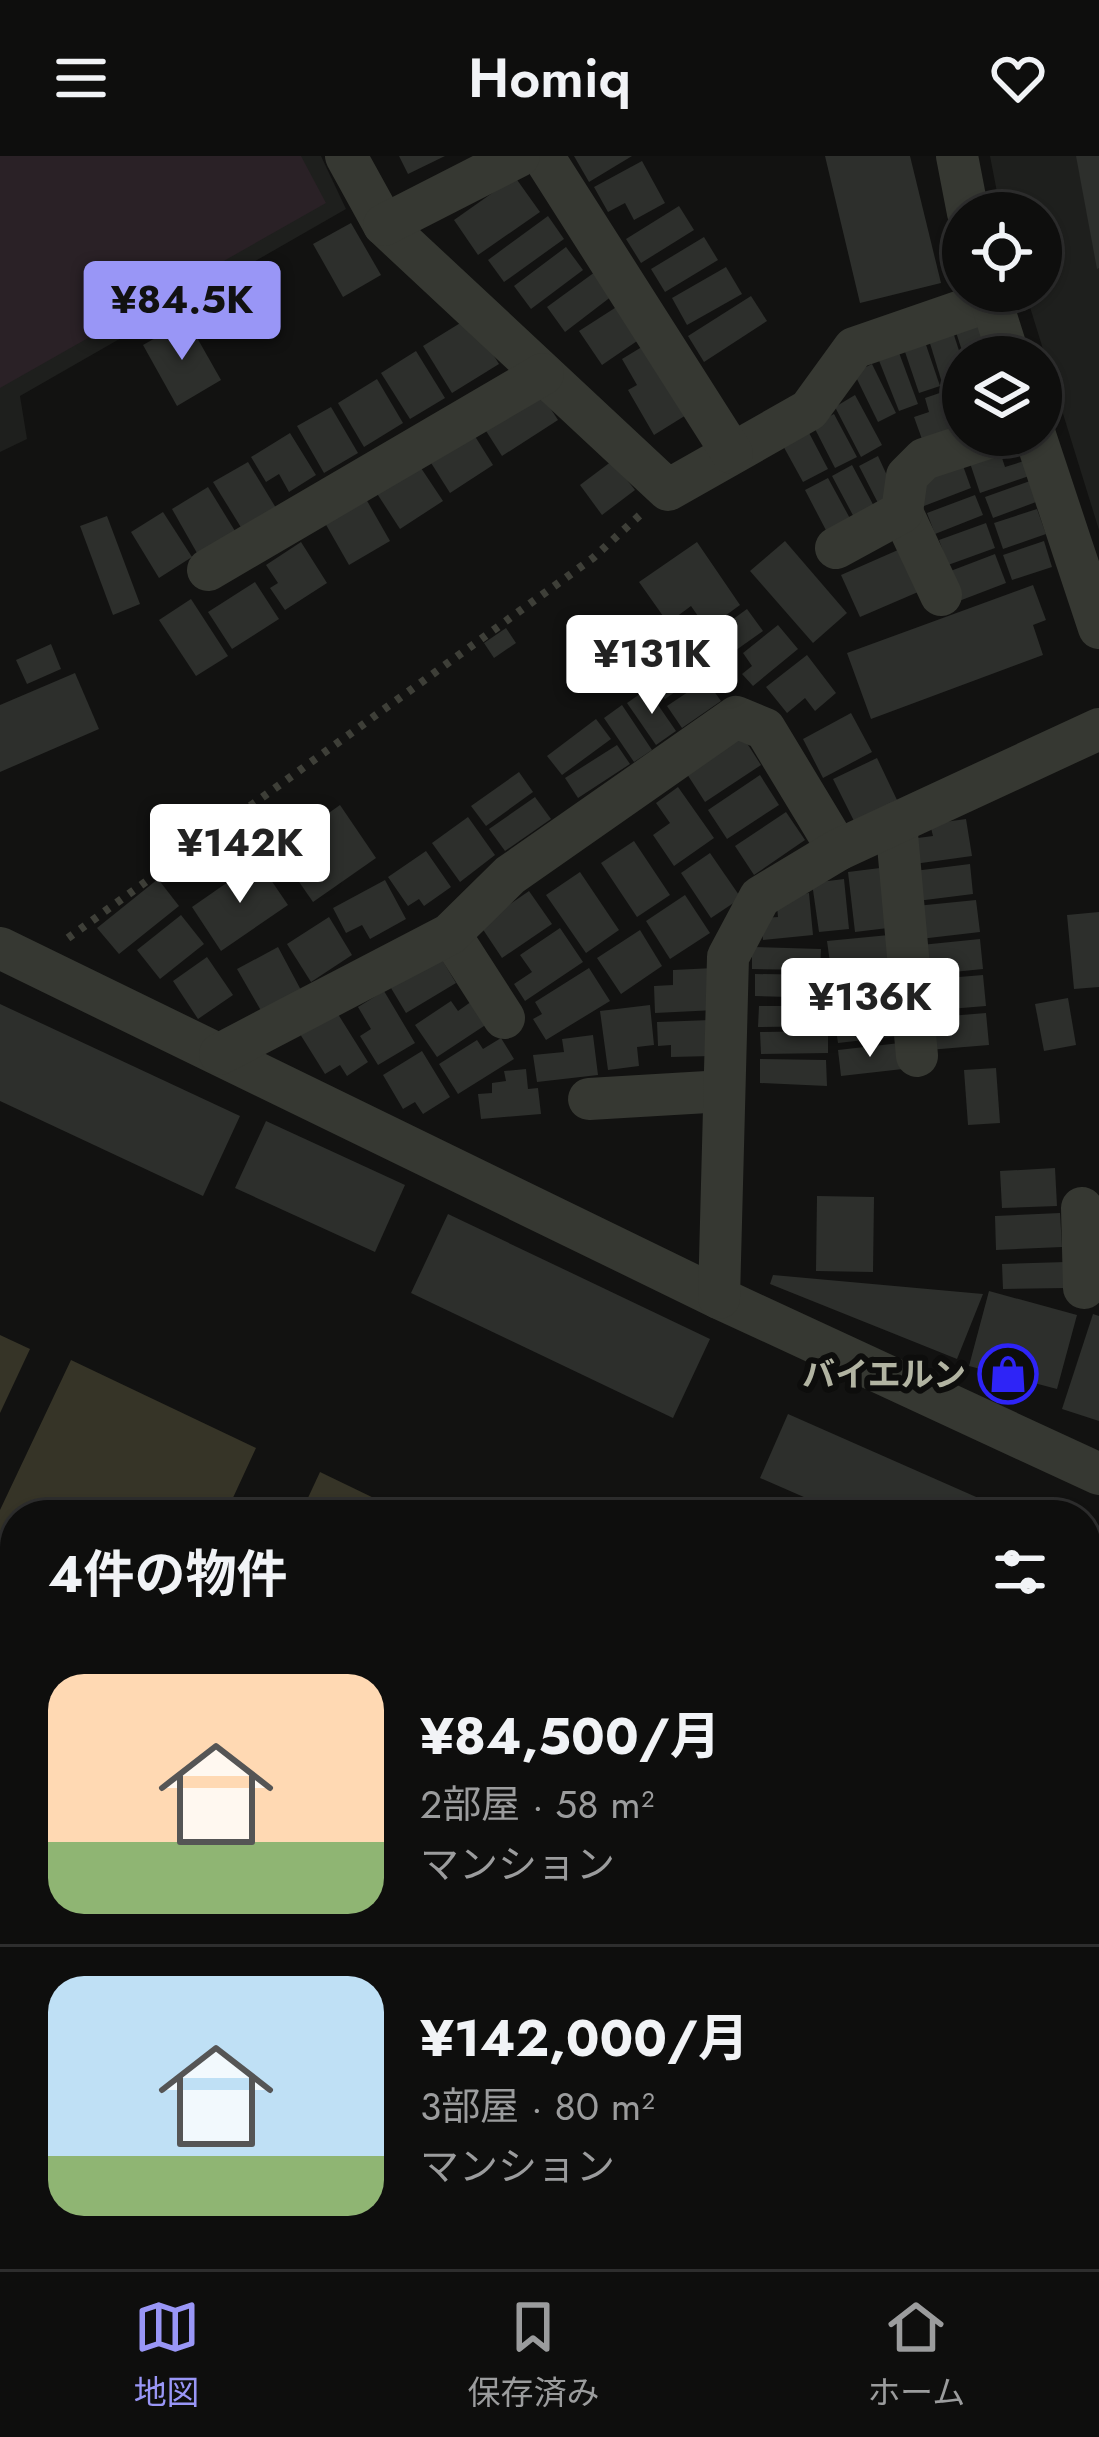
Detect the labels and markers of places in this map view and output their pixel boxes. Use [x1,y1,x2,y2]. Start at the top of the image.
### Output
pin: ¥84.5K [84,261,280,363]
pin: ¥131K [568,615,736,717]
pin: ¥142K [156,804,324,906]
pin: ¥136K [786,958,954,1060]
shop icon: バイエルン [977,1343,1039,1405]
place label: バイエルン [802,1351,966,1398]

